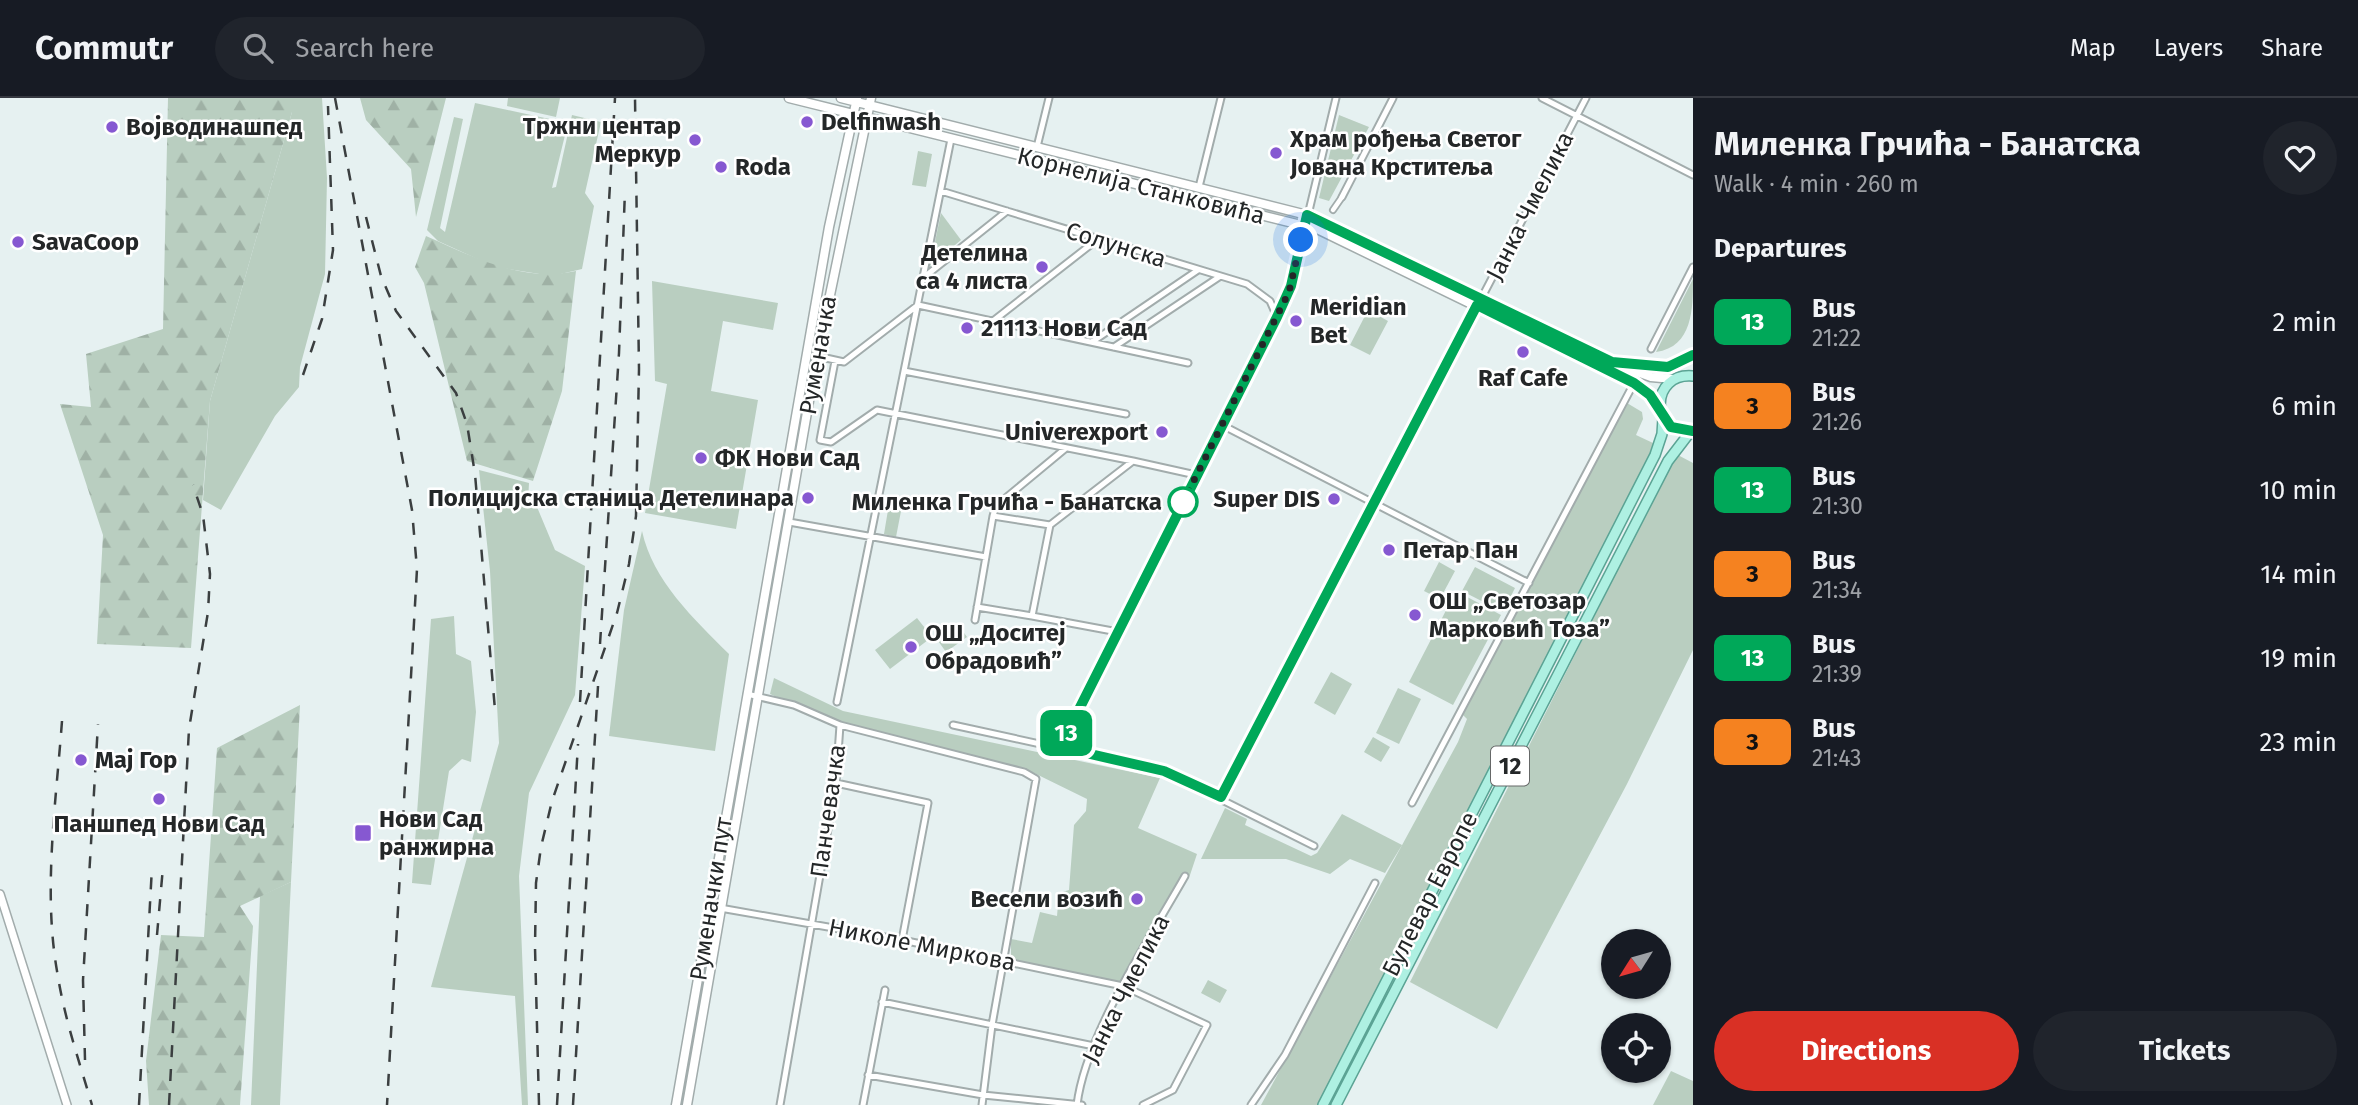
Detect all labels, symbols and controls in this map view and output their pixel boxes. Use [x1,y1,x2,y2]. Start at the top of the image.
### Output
search box [215,17,705,80]
text: Commutr [35,28,173,68]
icon: search [239,29,277,67]
text: Search here [295,33,434,64]
text: Map [2070,34,2116,62]
text: Layers [2154,34,2223,62]
text: Share [2261,34,2323,62]
place label: Delfinwash [821,108,941,136]
place label: Тржни центар Меркур [523,112,681,168]
place label: Војводинашпед [126,113,303,141]
marker: Delfinwash [799,114,815,130]
marker: Војводинашпед [104,119,120,135]
button: heart [2263,121,2337,195]
text: Миленка Грчића - Банатска [1714,124,2141,164]
place label: Храм рођења Светог Јована Крститеља [1289,125,1522,181]
street label: Јанка Чмелика [1480,127,1580,285]
marker: Тржни центар Меркур [687,132,703,148]
street label: Корнелија Станковића [1014,142,1268,230]
marker: Храм рођења Светог Јована Крститеља [1268,145,1284,161]
place label: Roda [735,153,791,181]
marker: Roda [713,159,729,175]
text: Walk · 4 min · 260 m [1714,170,1919,198]
street label: Солунска [1063,217,1169,273]
your location [1283,222,1318,257]
place label: SavaCoop [32,228,139,256]
text: Departures [1714,233,1847,264]
marker: SavaCoop [10,234,26,250]
place label: Детелина са 4 листа [916,239,1028,295]
marker: Детелина са 4 листа [1034,259,1050,275]
street label: Руменачка [794,293,842,417]
place label: Meridian Bet [1310,293,1407,349]
text: Bus [1812,293,1855,324]
text: 2 min [2272,307,2337,338]
text: 13 [1741,308,1764,336]
marker: Meridian Bet [1288,313,1304,329]
place label: 21113 Нови Сад [981,314,1148,342]
marker: 21113 Нови Сад [959,320,975,336]
text: 21:22 [1812,324,1861,352]
marker: Raf Cafe [1515,344,1531,360]
place label: Raf Cafe [1478,364,1568,392]
text: Bus [1812,377,1855,408]
text: 6 min [2271,391,2337,422]
text: 3 [1746,392,1759,420]
text: 21:26 [1812,408,1862,436]
place label: Univerexport [1005,418,1149,446]
marker: Univerexport [1154,424,1170,440]
place label: ФК Нови Сад [715,444,860,472]
marker: ФК Нови Сад [693,450,709,466]
text: Bus [1812,461,1855,492]
text: 10 min [2259,475,2337,506]
text: 13 [1741,476,1764,504]
place label: Полицијска станица Детелинара [428,484,794,512]
place label: Super DIS [1213,485,1320,513]
marker: Миленка Грчића - Банатска [1168,487,1198,517]
place label: Миленка Грчића - Банатска [852,488,1162,516]
marker: Полицијска станица Детелинара [800,490,816,506]
marker: Super DIS [1326,491,1342,507]
text: 21:30 [1812,492,1863,520]
place label: Петар Пан [1403,536,1518,564]
marker: Петар Пан [1381,542,1397,558]
text: Bus [1812,545,1855,576]
text: 14 min [2260,559,2337,590]
text: 3 [1746,560,1759,588]
text: 21:34 [1812,576,1862,604]
place label: ОШ „Светозар Марковић Тоза” [1429,587,1610,643]
marker: ОШ „Светозар Марковић Тоза” [1407,607,1423,623]
place label: ОШ „Доситеј Обрадовић” [925,619,1066,675]
text: Bus [1812,629,1855,660]
marker: ОШ „Доситеј Обрадовић” [903,639,919,655]
text: 19 min [2260,643,2337,674]
text: 13 [1741,644,1764,672]
text: 21:39 [1812,660,1862,688]
line badge: 13 [1034,710,1098,756]
text: Bus [1812,713,1855,744]
text: 13 [1054,719,1078,747]
text: 23 min [2260,727,2337,758]
text: 3 [1746,728,1759,756]
street label: Панчевачка [805,742,851,880]
text: 21:43 [1812,744,1862,772]
place label: Мај Гор [95,746,177,774]
road number: 12 [1491,746,1529,786]
marker: Мај Гор [73,752,89,768]
marker: Паншпед Нови Сад [151,791,167,807]
place label: Нови Сад ранжирна [379,805,494,861]
street label: Булевар Европе [1376,807,1484,981]
place label: Паншпед Нови Сад [53,810,265,838]
street label: Руменачки пут [684,815,738,983]
marker: Нови Сад ранжирна [353,823,373,843]
place label: Весели возић [971,885,1123,913]
marker: Весели возић [1129,891,1145,907]
street label: Јанка Чмелика [1076,910,1176,1068]
street label: Николе Миркова [826,913,1018,977]
north arrow [1601,929,1671,999]
map controls [1601,929,1671,1083]
button: Directions [1714,1011,2019,1091]
button: Tickets [2033,1011,2337,1091]
button: locate [1601,1013,1671,1083]

